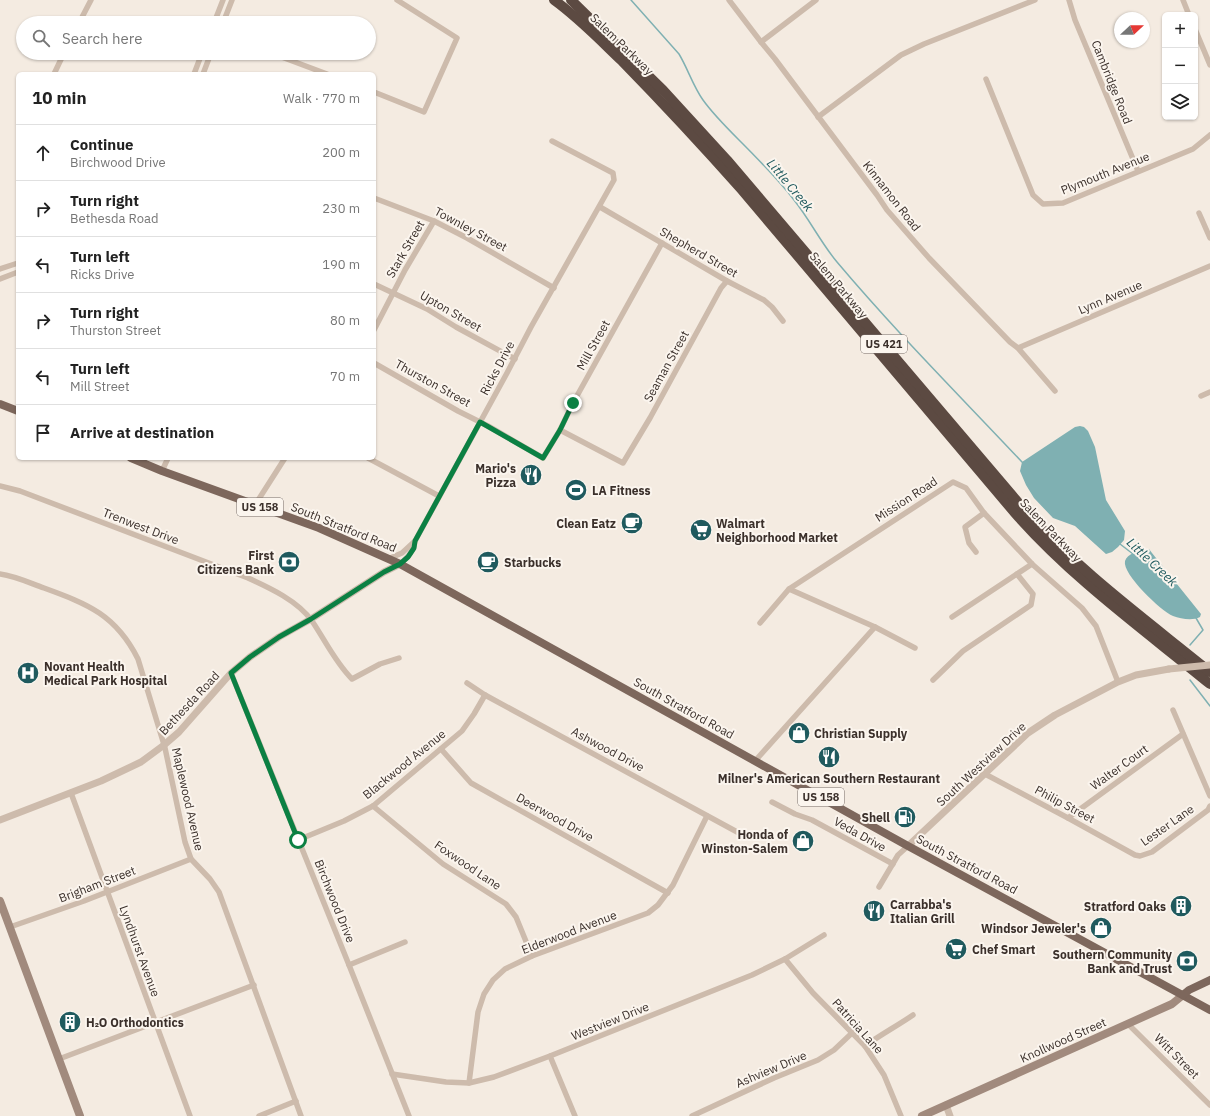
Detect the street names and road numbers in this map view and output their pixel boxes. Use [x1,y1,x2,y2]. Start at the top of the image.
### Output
street label: Salem Parkway [587,10,657,78]
street label: Cambridge Road [1088,38,1136,126]
street label: Plymouth Avenue [1058,148,1152,198]
street label: Kinnamon Road [860,158,924,234]
street label: Townley Street [432,204,510,254]
street label: Stark Street [382,218,428,280]
street label: Shepherd Street [657,224,741,280]
street label: Salem Parkway [807,249,871,321]
street label: Lynn Avenue [1076,277,1145,317]
street label: Upton Street [418,287,484,335]
street label: Mill Street [573,317,613,373]
street label: Seaman Street [640,328,692,404]
road number: US 421 [861,335,907,353]
street label: Ricks Drive [476,338,518,398]
street label: Thurston Street [393,356,473,410]
street label: Mission Road [872,473,940,525]
street label: Salem Parkway [1017,495,1085,565]
road number: US 158 [237,498,283,516]
street label: South Stratford Road [289,499,399,555]
street label: Trenwest Drive [101,505,182,548]
street label: Bethesda Road [156,668,222,738]
street label: South Stratford Road [631,674,737,742]
street label: South Westview Drive [933,718,1029,809]
street label: Ashwood Drive [569,723,647,775]
street label: Blackwood Avenue [360,726,449,802]
street label: Walter Court [1087,741,1151,793]
street label: Maplewood Avenue [169,746,207,852]
street label: Philip Street [1032,782,1098,826]
road number: US 158 [798,788,844,806]
street label: Deerwood Drive [514,790,597,845]
street label: Lester Lane [1137,801,1197,849]
street label: Veda Drive [831,813,889,855]
street label: South Stratford Road [914,831,1020,897]
street label: Foxwood Lane [432,837,505,893]
street label: Birchwood Drive [312,857,359,945]
street label: Brigham Street [56,862,138,906]
street label: Lyndhurst Avenue [116,903,164,999]
street label: Elderwood Avenue [519,907,619,957]
street label: Patricia Lane [829,995,887,1057]
street label: Westview Drive [569,998,651,1043]
street label: Knollwood Street [1018,1014,1108,1066]
street label: Witt Street [1151,1030,1203,1082]
street label: Ashview Drive [733,1047,809,1091]

